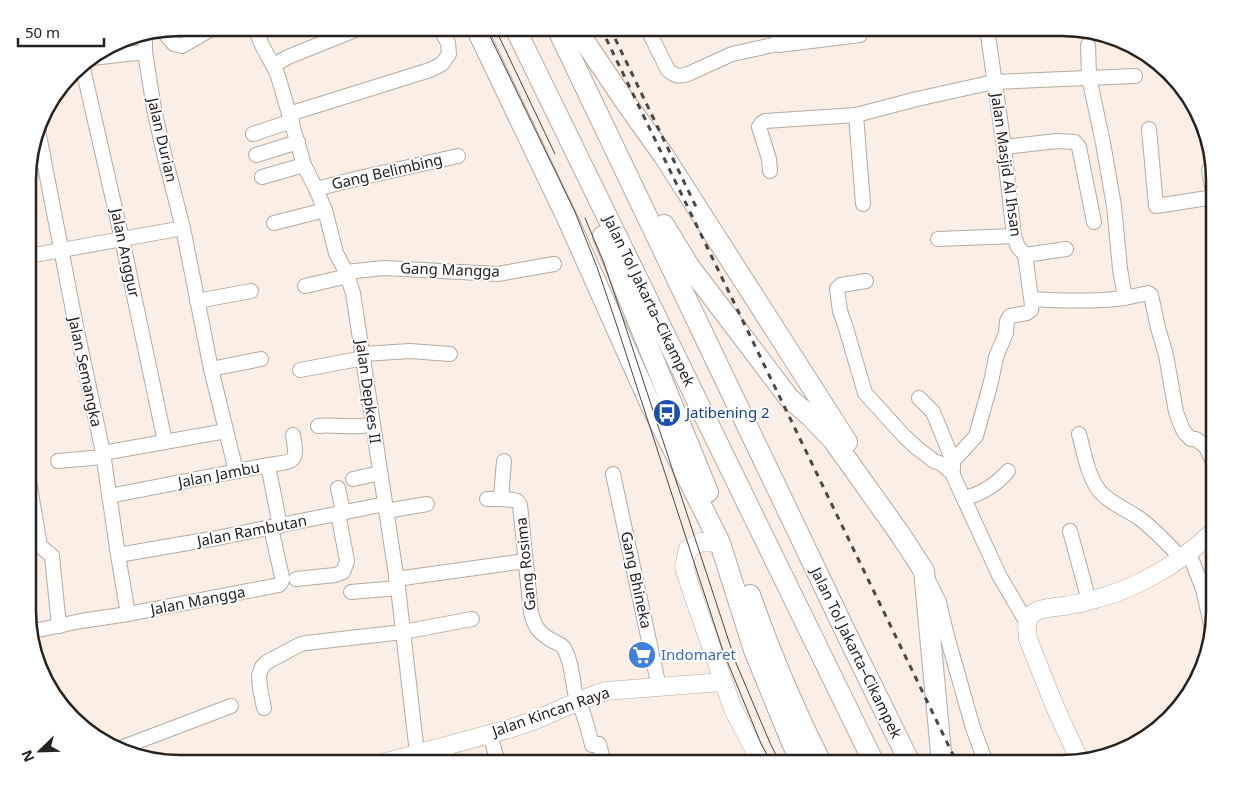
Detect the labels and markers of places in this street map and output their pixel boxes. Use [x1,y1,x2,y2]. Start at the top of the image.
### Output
bus stop icon: Jatibening 2 [652,398,682,428]
place label: Jatibening 2 [684,402,770,422]
supermarket icon: Indomaret [627,640,657,670]
place label: Indomaret [661,644,736,664]

